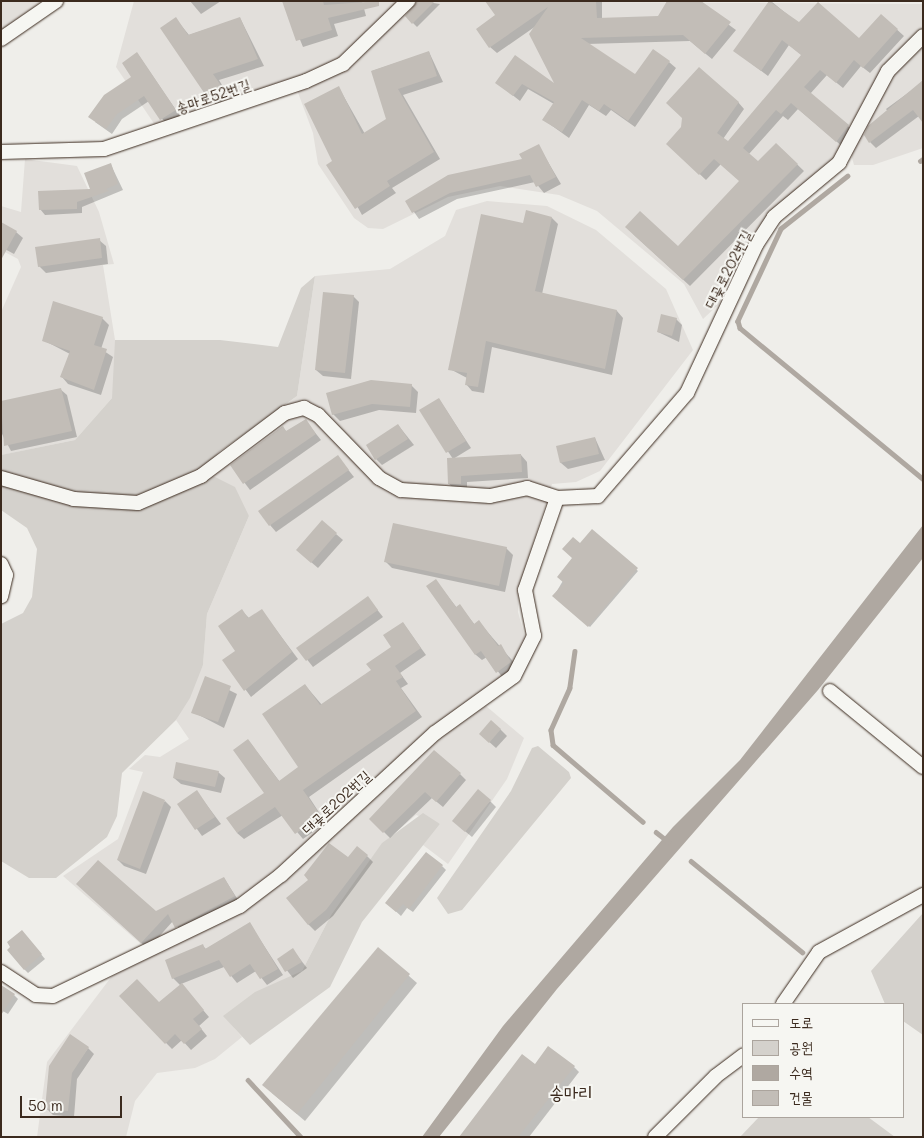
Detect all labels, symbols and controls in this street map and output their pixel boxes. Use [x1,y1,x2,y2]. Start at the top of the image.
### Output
street label: 송마로52번길 [173,75,253,117]
street label: 대곶로202번길 [700,226,756,312]
street label: 대곶로202번길 [298,766,374,838]
legend [742,1003,904,1118]
text: 도로 [789,1012,813,1032]
text: 공원 [789,1037,813,1057]
text: 수역 [789,1062,813,1082]
district label: 송마리 [549,1081,593,1103]
scale bar [22,1086,125,1118]
text: 건물 [789,1087,813,1107]
text: 50 m [28,1095,63,1115]

